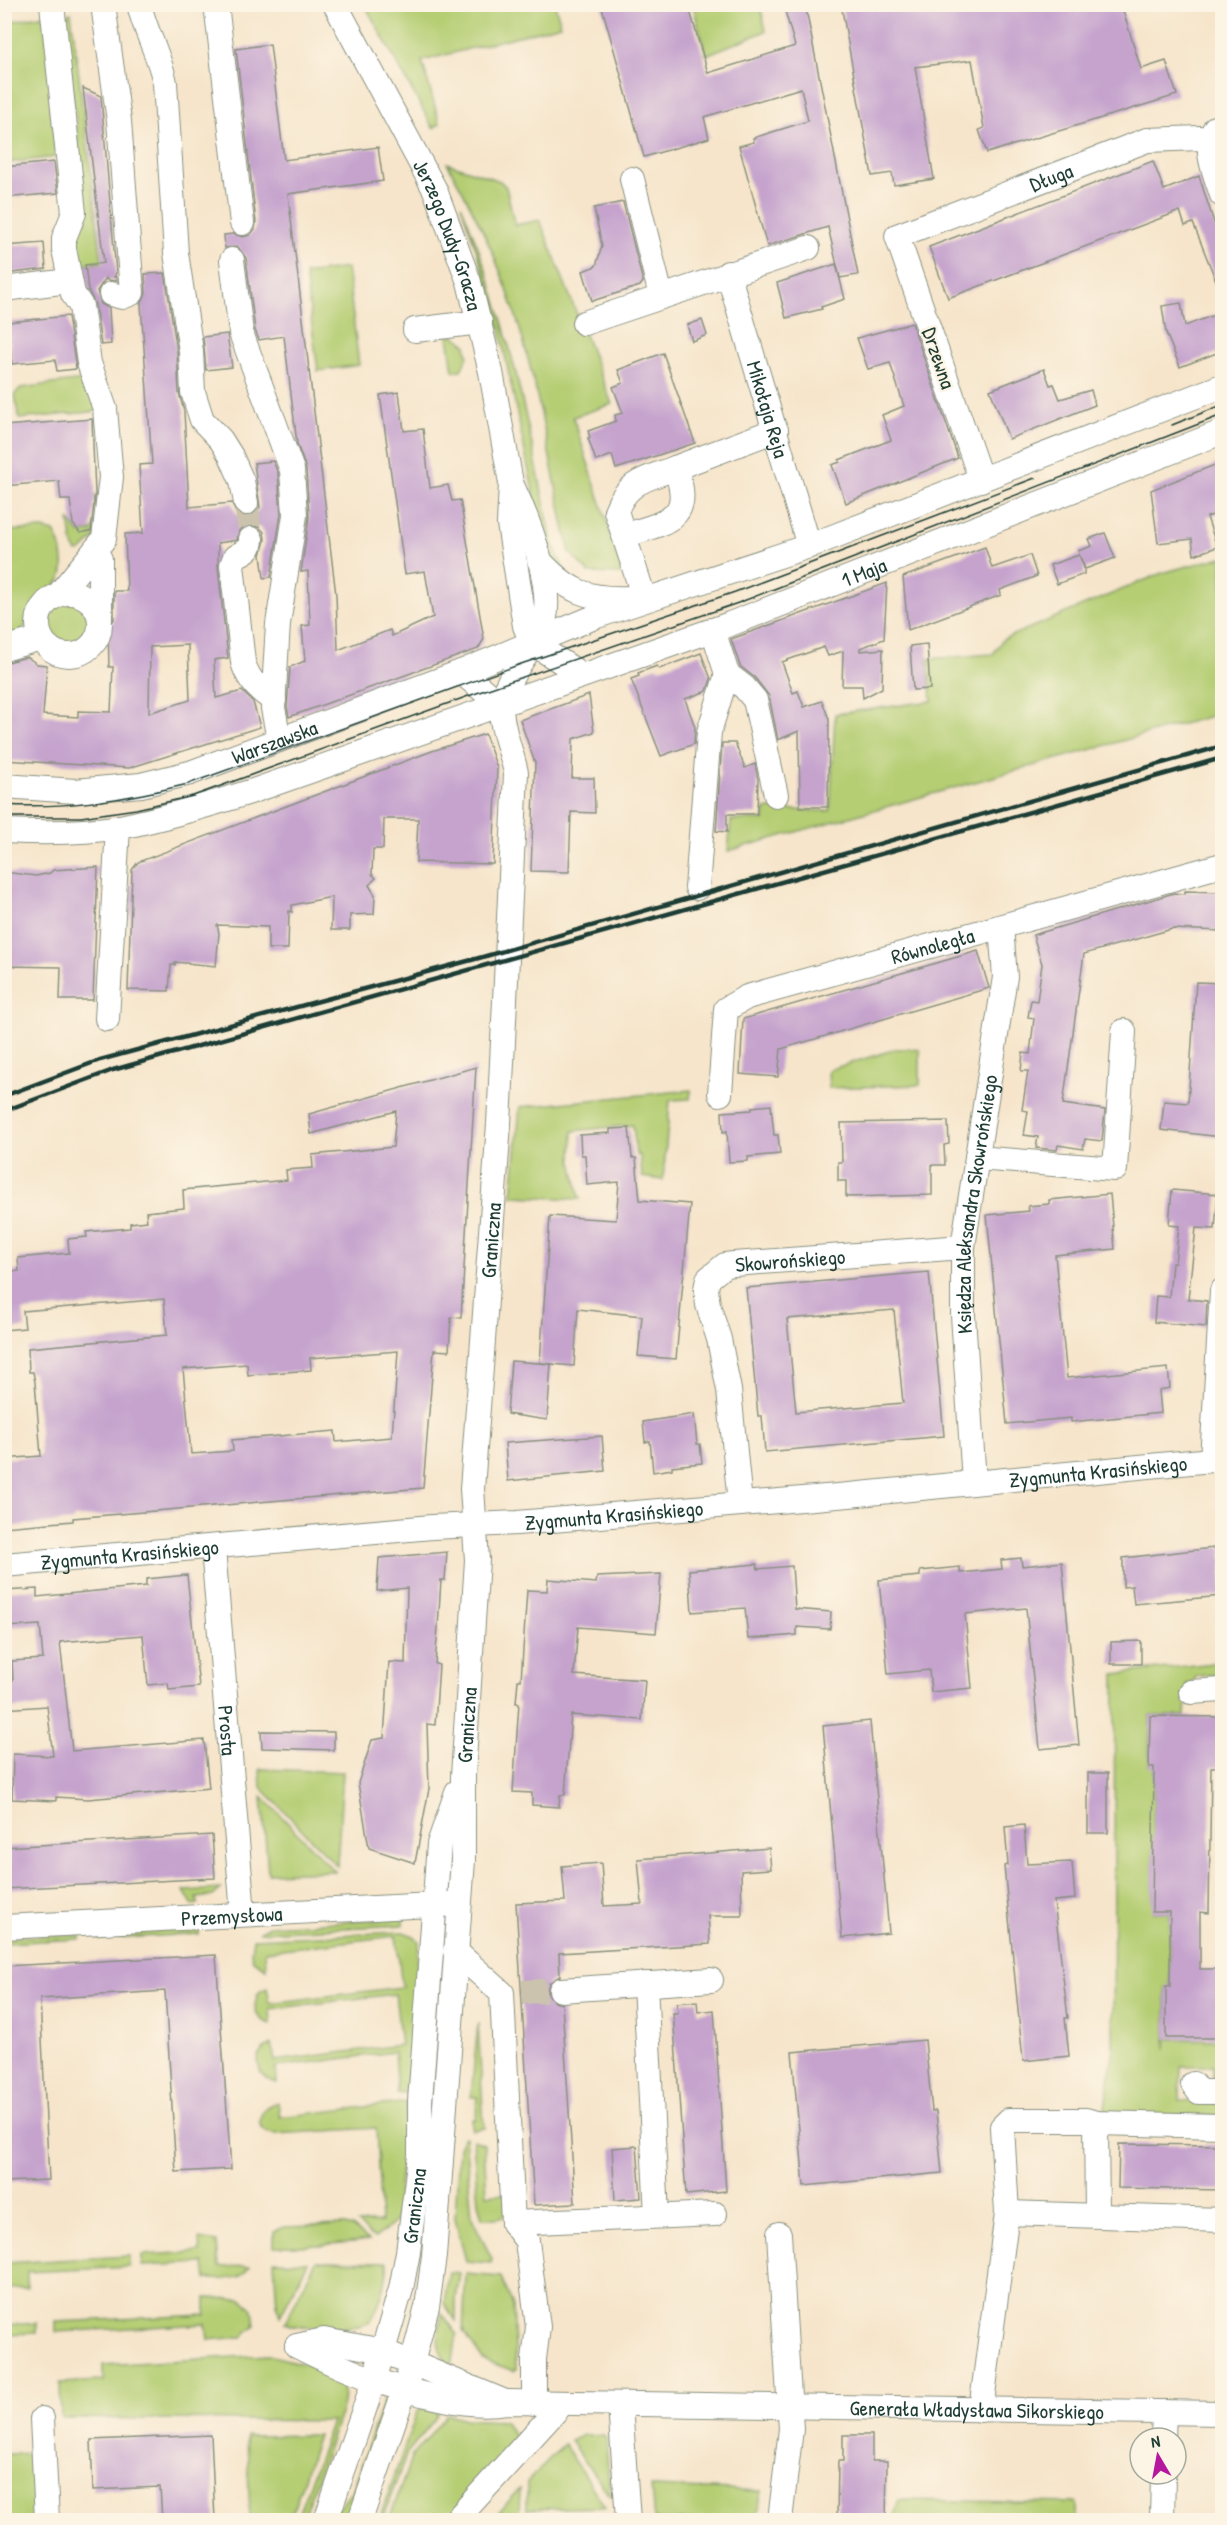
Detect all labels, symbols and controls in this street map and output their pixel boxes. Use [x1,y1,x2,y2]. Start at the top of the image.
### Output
street label: Jerzego Dudy-Gracza [407,154,490,313]
street label: Długa [1025,155,1077,198]
street label: Drzewna [915,324,963,392]
street label: Mikołaja Reja [740,357,796,461]
street label: 1 Maja [837,550,891,594]
street label: Warszawska [227,712,321,771]
street label: Równoległa [888,920,978,971]
street label: Księdza Aleksandra Skowrońskiego [949,1073,1004,1335]
street label: Graniczna [473,1202,508,1279]
street label: Skowrońskiego [734,1241,846,1278]
street label: Zygmunta Krasińskiego [1008,1448,1188,1494]
street label: Zygmunta Krasińskiego [524,1493,704,1537]
street label: Zygmunta Krasińskiego [39,1532,220,1576]
street label: Graniczna [449,1686,483,1764]
street label: Prosta [211,1704,244,1757]
street label: Przemysłowa [180,1898,283,1932]
street label: Graniczna [395,2167,433,2245]
street label: Generała Władysława Sikorskiego [849,2393,1104,2426]
north arrow [1128,2426,1188,2486]
text: N [1149,2430,1162,2453]

